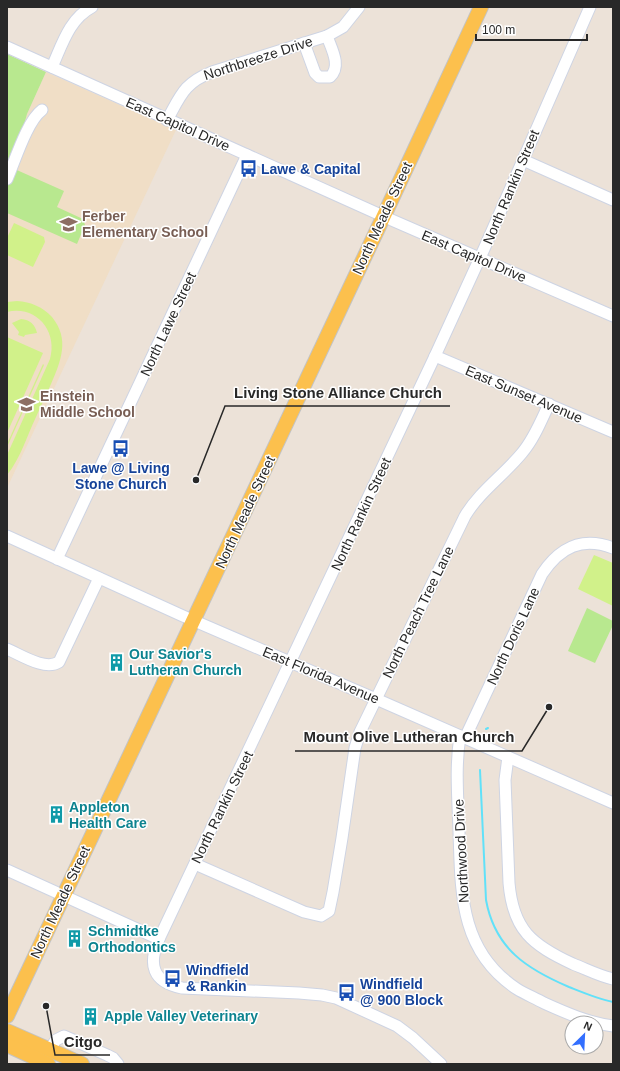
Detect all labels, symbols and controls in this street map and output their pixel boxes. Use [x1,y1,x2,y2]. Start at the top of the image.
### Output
scale bar [476,16,587,42]
text: 100 m [482,23,515,37]
street label: Northbreeze Drive [202,33,315,83]
street label: East Capitol Drive [124,94,233,154]
street label: North Rankin Street [480,127,542,247]
bus stop icon: Lawe & Capital [238,159,258,179]
street label: North Meade Street [349,159,415,277]
place label: Lawe & Capital [261,161,361,177]
place label: Ferber Elementary School [82,208,208,240]
school or university icon: Ferber Elementary School [59,214,79,234]
street label: East Capitol Drive [419,227,529,285]
street label: North Lawe Street [137,269,199,379]
street label: East Sunset Avenue [463,362,585,426]
callout: Living Stone Alliance Church [225,379,450,406]
text: Living Stone Alliance Church [234,384,442,401]
place label: Einstein Middle School [40,388,135,420]
school or university icon: Einstein Middle School [17,394,37,414]
bus stop icon: Lawe @ Living Stone Church [111,438,131,458]
street label: North Meade Street [212,453,278,571]
street label: North Rankin Street [328,455,394,573]
place label: Lawe @ Living Stone Church [72,460,170,492]
street label: North Peach Tree Lane [379,543,457,681]
street label: North Doris Lane [483,584,543,687]
street label: East Florida Avenue [260,643,382,707]
place label: Our Savior's Lutheran Church [129,646,242,678]
building icon: Our Savior's Lutheran Church [106,652,126,672]
callout: Mount Olive Lutheran Church [295,724,522,751]
text: Mount Olive Lutheran Church [304,728,514,745]
street label: North Rankin Street [188,748,256,866]
street label: Northwood Drive [450,798,472,903]
place label: Appleton Health Care [69,799,147,831]
building icon: Appleton Health Care [46,805,66,825]
street label: North Meade Street [27,843,93,961]
place label: Schmidtke Orthodontics [88,923,176,955]
building icon: Schmidtke Orthodontics [65,929,85,949]
place label: Windfield & Rankin [186,962,249,994]
bus stop icon: Windfield & Rankin [163,968,183,988]
place label: Windfield @ 900 Block [360,976,443,1008]
bus stop icon: Windfield @ 900 Block [337,982,357,1002]
building icon: Apple Valley Veterinary [81,1006,101,1026]
place label: Apple Valley Veterinary [104,1008,258,1024]
north arrow [564,1015,604,1055]
text: N [582,1019,594,1033]
callout: Citgo [55,1028,110,1055]
text: Citgo [64,1033,102,1050]

